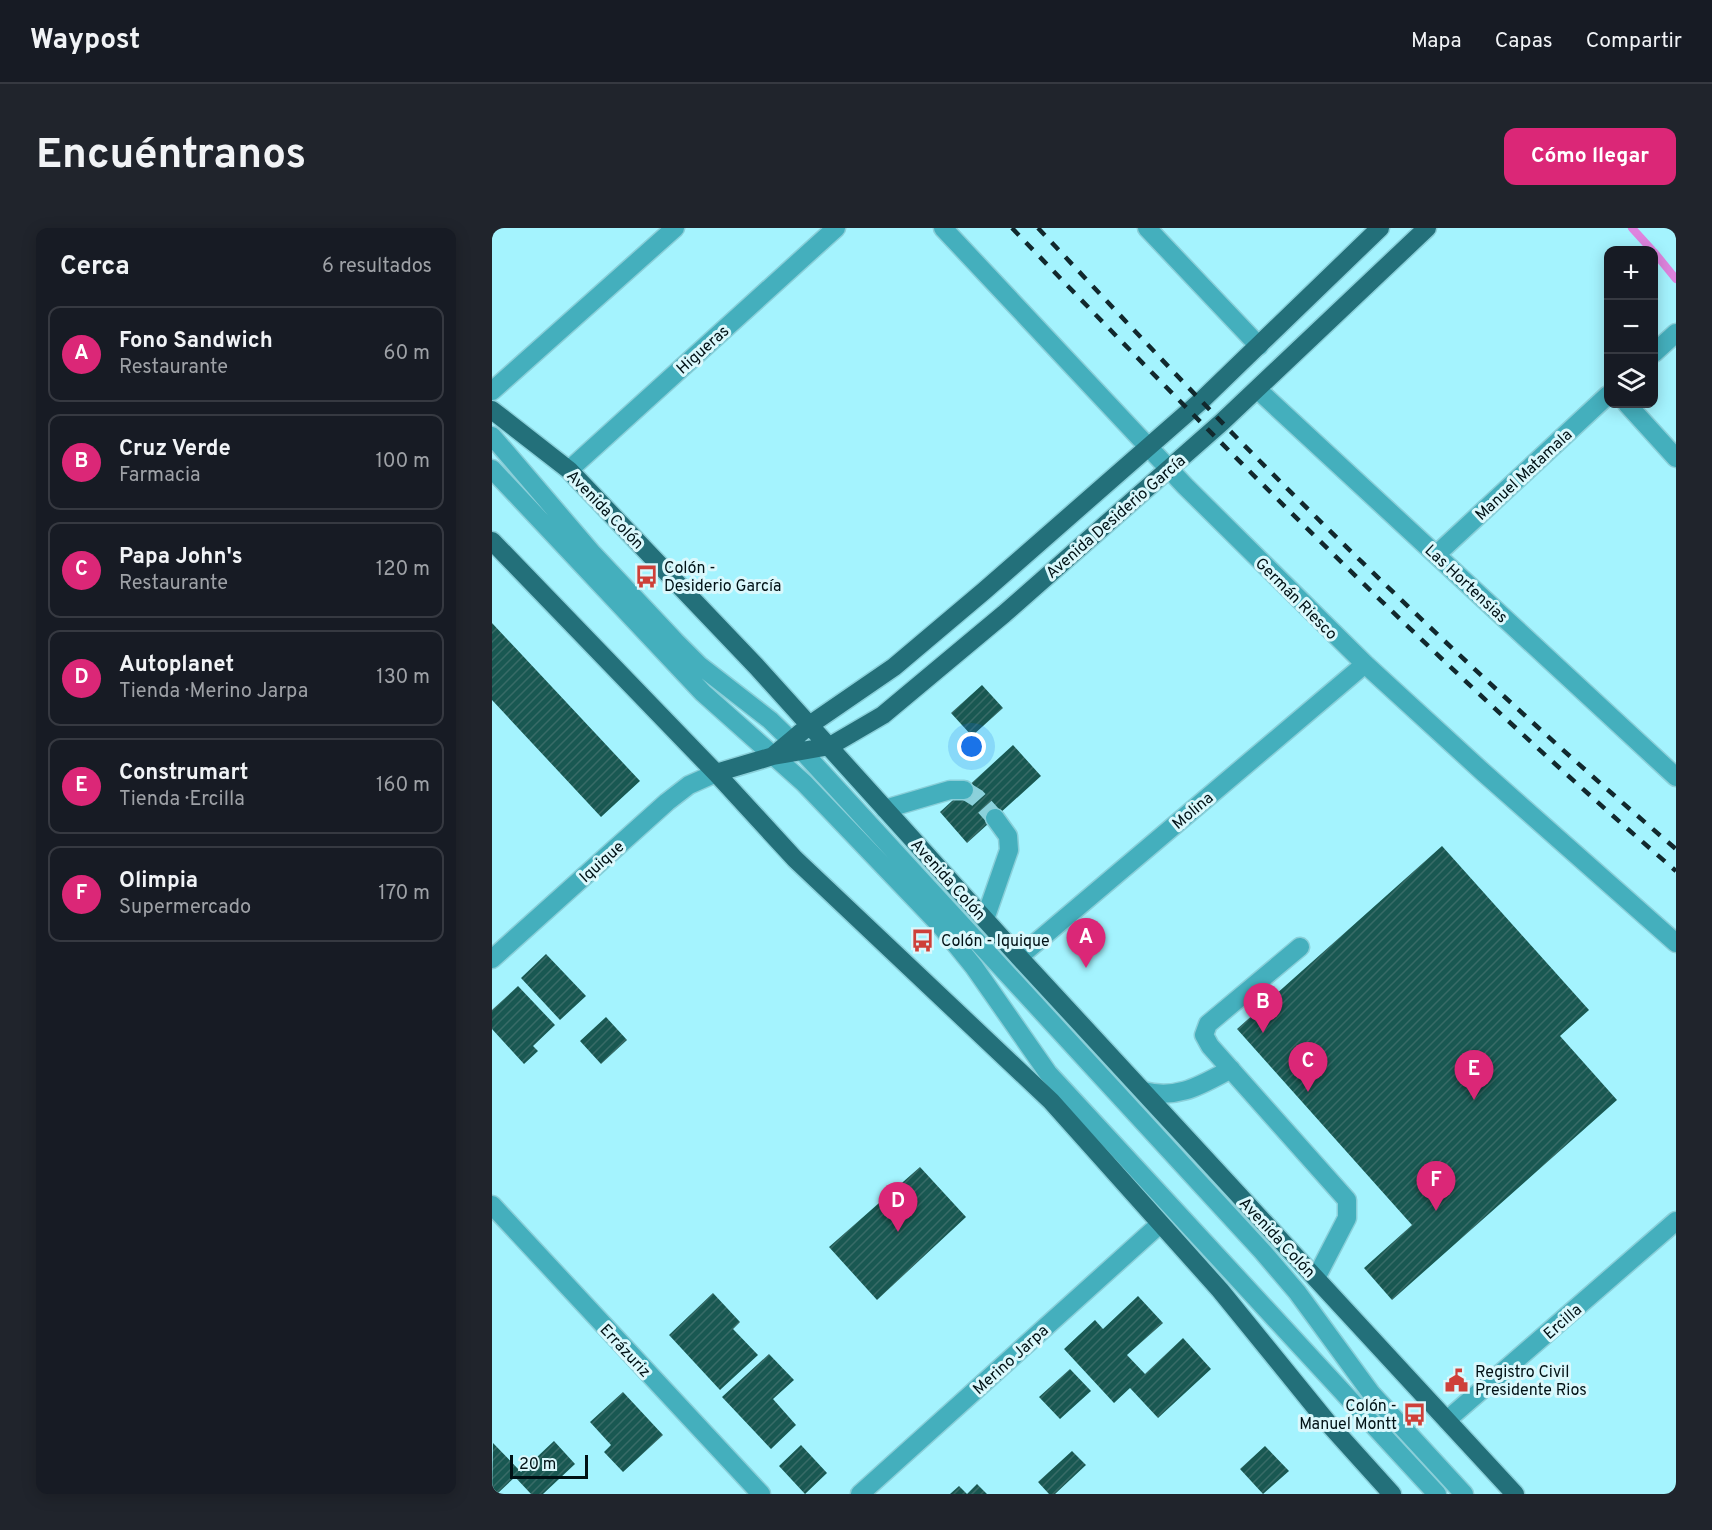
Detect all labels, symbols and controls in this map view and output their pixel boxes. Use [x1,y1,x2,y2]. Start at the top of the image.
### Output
text: Waypost [30,23,140,59]
text: Mapa [1411,28,1462,55]
text: Capas [1495,28,1553,55]
text: Compartir [1586,28,1682,55]
button: Cómo llegar [1504,128,1676,185]
text: Encuéntranos [36,130,306,183]
map controls [1604,246,1658,408]
button: + [1604,246,1658,300]
text: Cerca [60,251,130,284]
text: 6 resultados [322,254,432,280]
button: − [1604,300,1658,354]
street label: Higueras [673,322,734,379]
text: Fono Sandwich [119,328,273,355]
text: A [74,341,89,367]
text: 60 m [384,341,430,367]
button: layers [1604,354,1658,408]
text: Restaurante [119,355,228,381]
street label: Manuel Matamala [1472,425,1577,525]
text: Cruz Verde [119,436,231,463]
text: B [75,449,88,475]
text: 100 m [375,449,430,475]
street label: Avenida Desiderio García [1042,451,1190,584]
text: Farmacia [119,463,201,489]
street label: Avenida Colón [562,467,647,554]
street label: Las Hortensias [1420,541,1511,628]
text: Papa John's [119,544,243,571]
street label: Germán Riesco [1250,554,1341,645]
text: C [75,557,88,583]
text: 120 m [376,557,430,583]
place label: Colón - Desiderio García [664,559,781,597]
bus stop icon: Colón - Desiderio García [633,563,659,589]
text: Restaurante [119,571,228,597]
text: Autoplanet [119,652,234,679]
text: D [74,665,89,691]
text: 130 m [376,665,430,691]
text: Tienda · Merino Jarpa [119,679,308,705]
your location [957,732,986,761]
text: Construmart [119,760,248,787]
text: E [75,773,88,799]
text: 160 m [376,773,430,799]
text: Tienda · Ercilla [119,787,245,813]
street label: Molina [1169,789,1218,834]
street label: Avenida Colón [906,835,989,925]
street label: Iquique [576,837,629,888]
text: Olimpia [119,868,198,895]
text: F [76,881,87,907]
text: 170 m [378,881,430,907]
text: Supermercado [119,895,251,921]
pin: A [1066,918,1106,968]
bus stop icon: Colón - Iquique [910,927,936,953]
place label: Colón - Iquique [941,932,1050,952]
pin: B [1244,984,1282,1033]
pin: C [1288,1042,1328,1092]
pin: E [1454,1050,1494,1100]
pin: F [1416,1162,1456,1211]
pin: D [878,1182,918,1232]
street label: Avenida Colón [1234,1194,1319,1283]
street label: Ercilla [1540,1300,1587,1345]
street label: Errázuriz [595,1320,654,1382]
street label: Merino Jarpa [969,1321,1053,1400]
place label: Registro Civil Presidente Rios [1475,1363,1587,1401]
public building icon: Registro Civil Presidente Rios [1444,1367,1470,1393]
place label: Colón - Manuel Montt [1299,1397,1397,1435]
bus stop icon: Colón - Manuel Montt [1402,1401,1428,1427]
scale bar [510,1452,588,1480]
text: 20 m [519,1455,556,1475]

